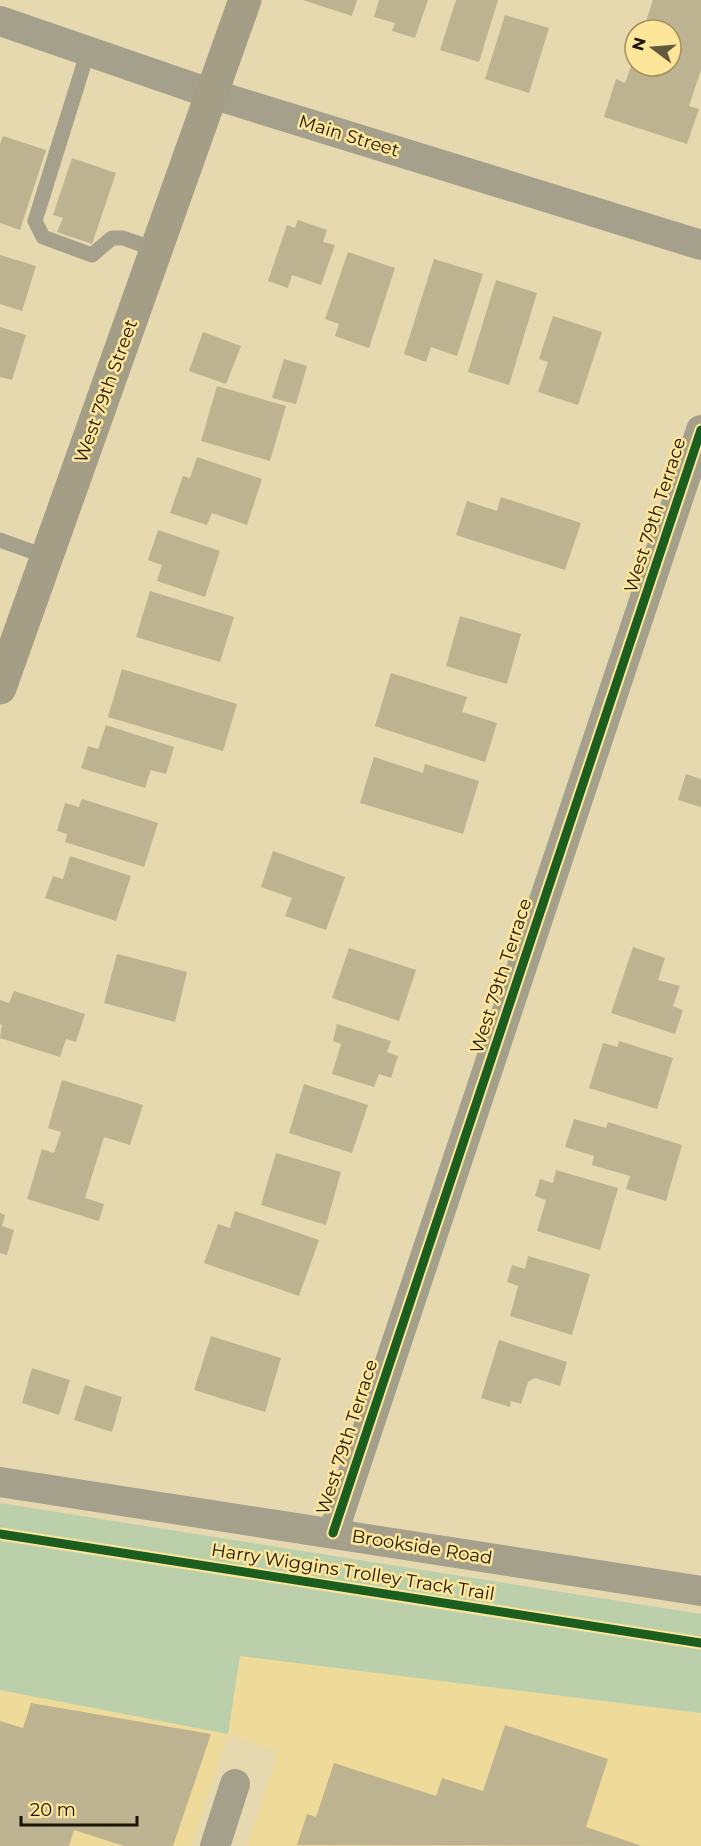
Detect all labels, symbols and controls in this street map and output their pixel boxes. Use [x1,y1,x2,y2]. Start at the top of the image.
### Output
north arrow [623,18,683,78]
text: N [628,35,650,53]
street label: Main Street [296,110,402,162]
street label: West 79th Street [70,316,142,466]
street label: West 79th Terrace [620,435,691,595]
street label: West 79th Terrace [466,896,537,1056]
street label: West 79th Terrace [312,1357,383,1517]
street label: Brookside Road [350,1525,494,1569]
street label: Harry Wiggins Trolley Track Trail [210,1539,496,1605]
scale bar [21,1789,136,1827]
text: 20 m [30,1799,76,1821]

